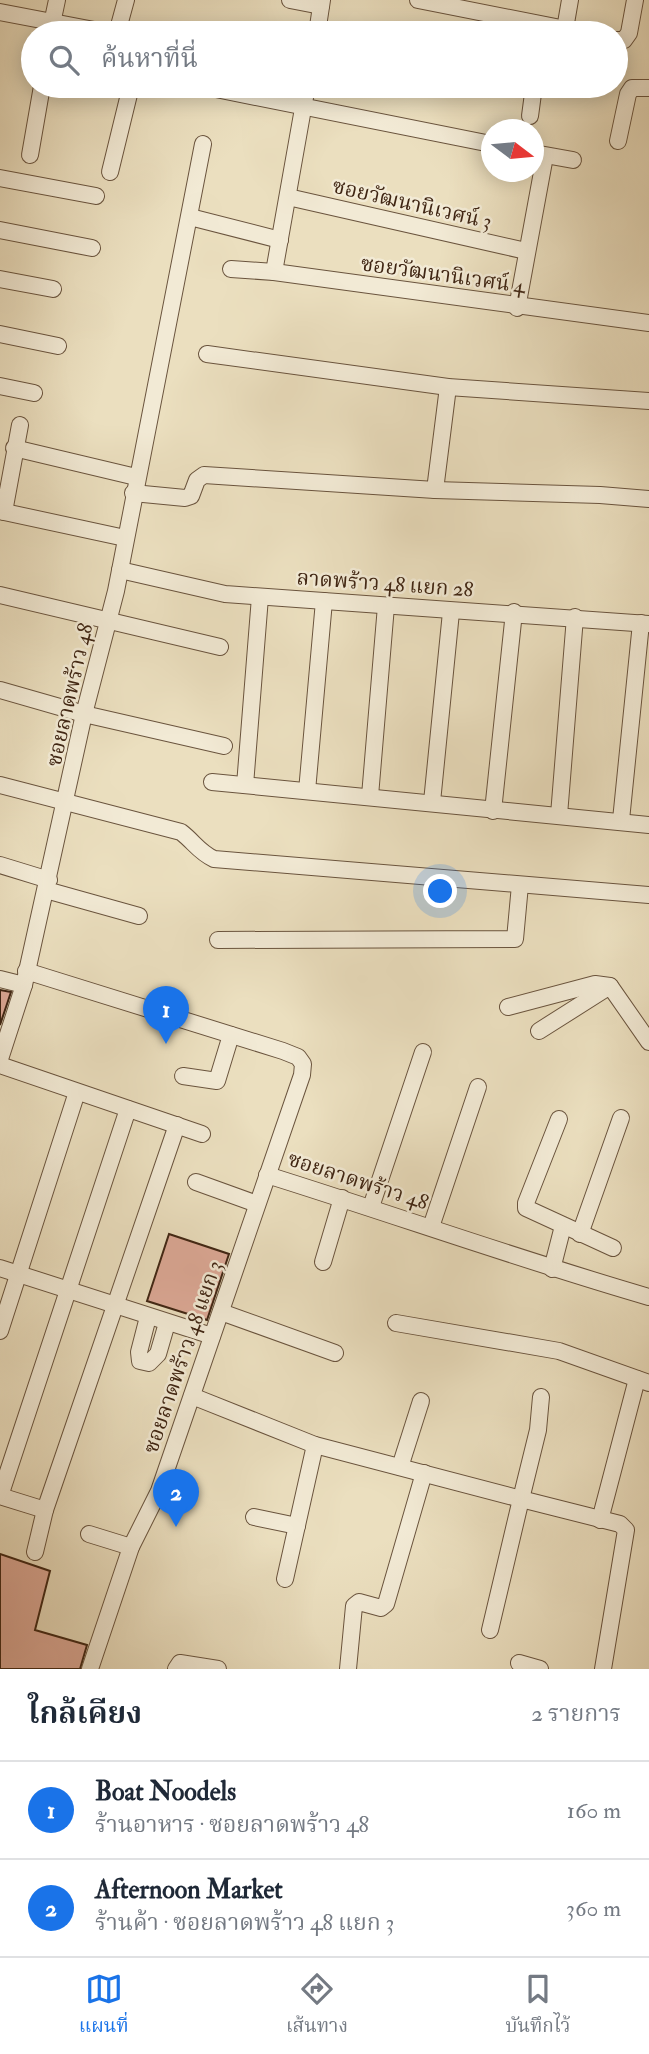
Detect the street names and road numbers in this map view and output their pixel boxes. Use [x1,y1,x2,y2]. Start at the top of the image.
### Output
street label: ซอยวัฒนานิเวศน์ 3 [330,173,494,235]
street label: ซอยวัฒนานิเวศน์ 4 [359,250,529,300]
street label: ลาดพร้าว 48 แยก 28 [296,564,474,604]
street label: ซอยลาดพร้าว 48 [40,621,100,769]
street label: ซอยลาดพร้าว 48 [284,1146,432,1216]
street label: ซอยลาดพร้าว 48 แยก 3 [137,1257,229,1457]

